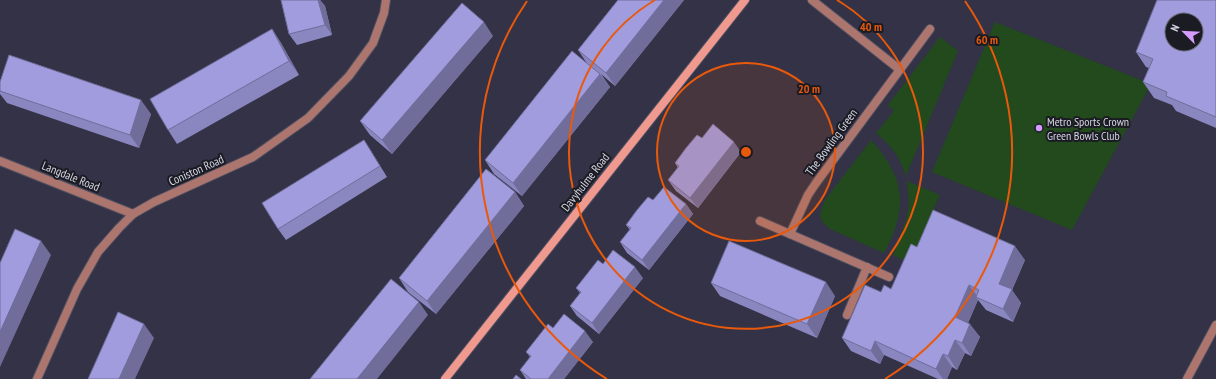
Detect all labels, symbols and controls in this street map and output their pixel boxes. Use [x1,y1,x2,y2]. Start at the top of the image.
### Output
north arrow [1164,12,1204,52]
text: 40 m [860,19,882,34]
text: N [1167,22,1182,33]
text: 60 m [976,32,998,47]
text: 20 m [798,81,820,96]
street label: The Bowling Green [802,106,860,178]
place label: Metro Sports Crown Green Bowls Club [1047,114,1129,143]
marker: Metro Sports Crown Green Bowls Club [1034,123,1044,133]
centre of rings [739,145,753,159]
street label: Davyhulme Road [558,150,612,214]
street label: Coniston Road [166,151,226,189]
street label: Langdale Road [40,158,102,194]

